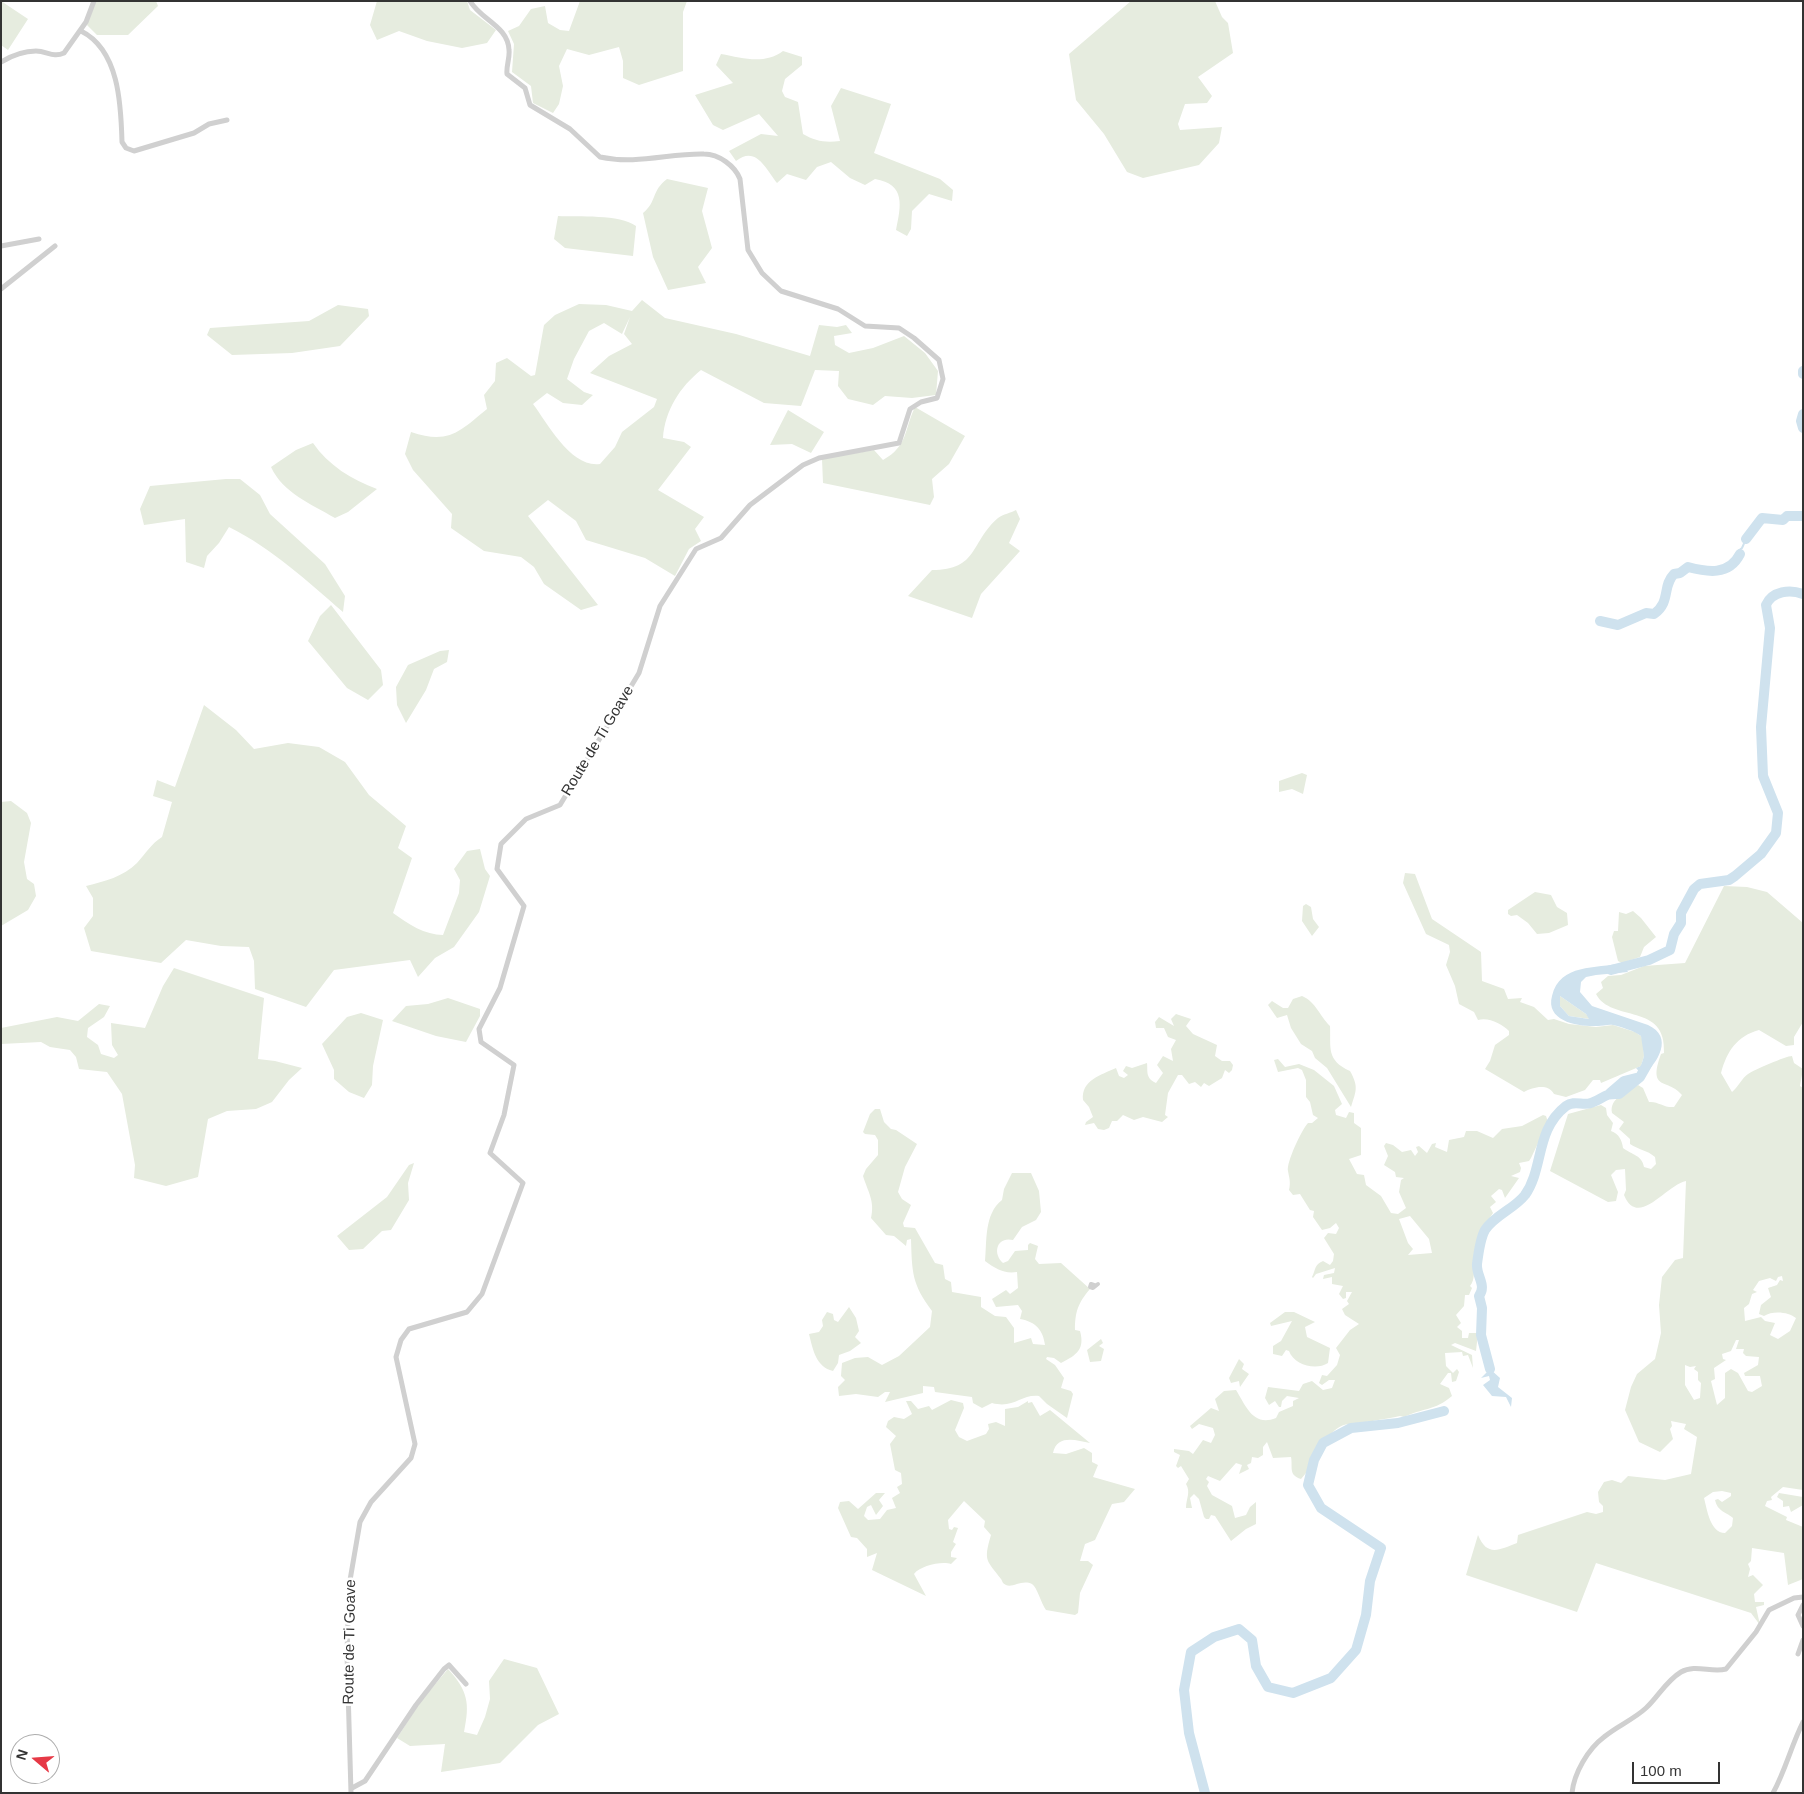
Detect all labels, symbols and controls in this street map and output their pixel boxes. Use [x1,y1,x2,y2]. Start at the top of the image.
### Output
street label: Route de Ti Goave [558,683,638,799]
street label: Route de Ti Goave [340,1579,360,1705]
north arrow [10,1734,60,1784]
text: N [13,1747,31,1762]
scale bar [1634,1752,1722,1784]
text: 100 m [1640,1762,1682,1779]

